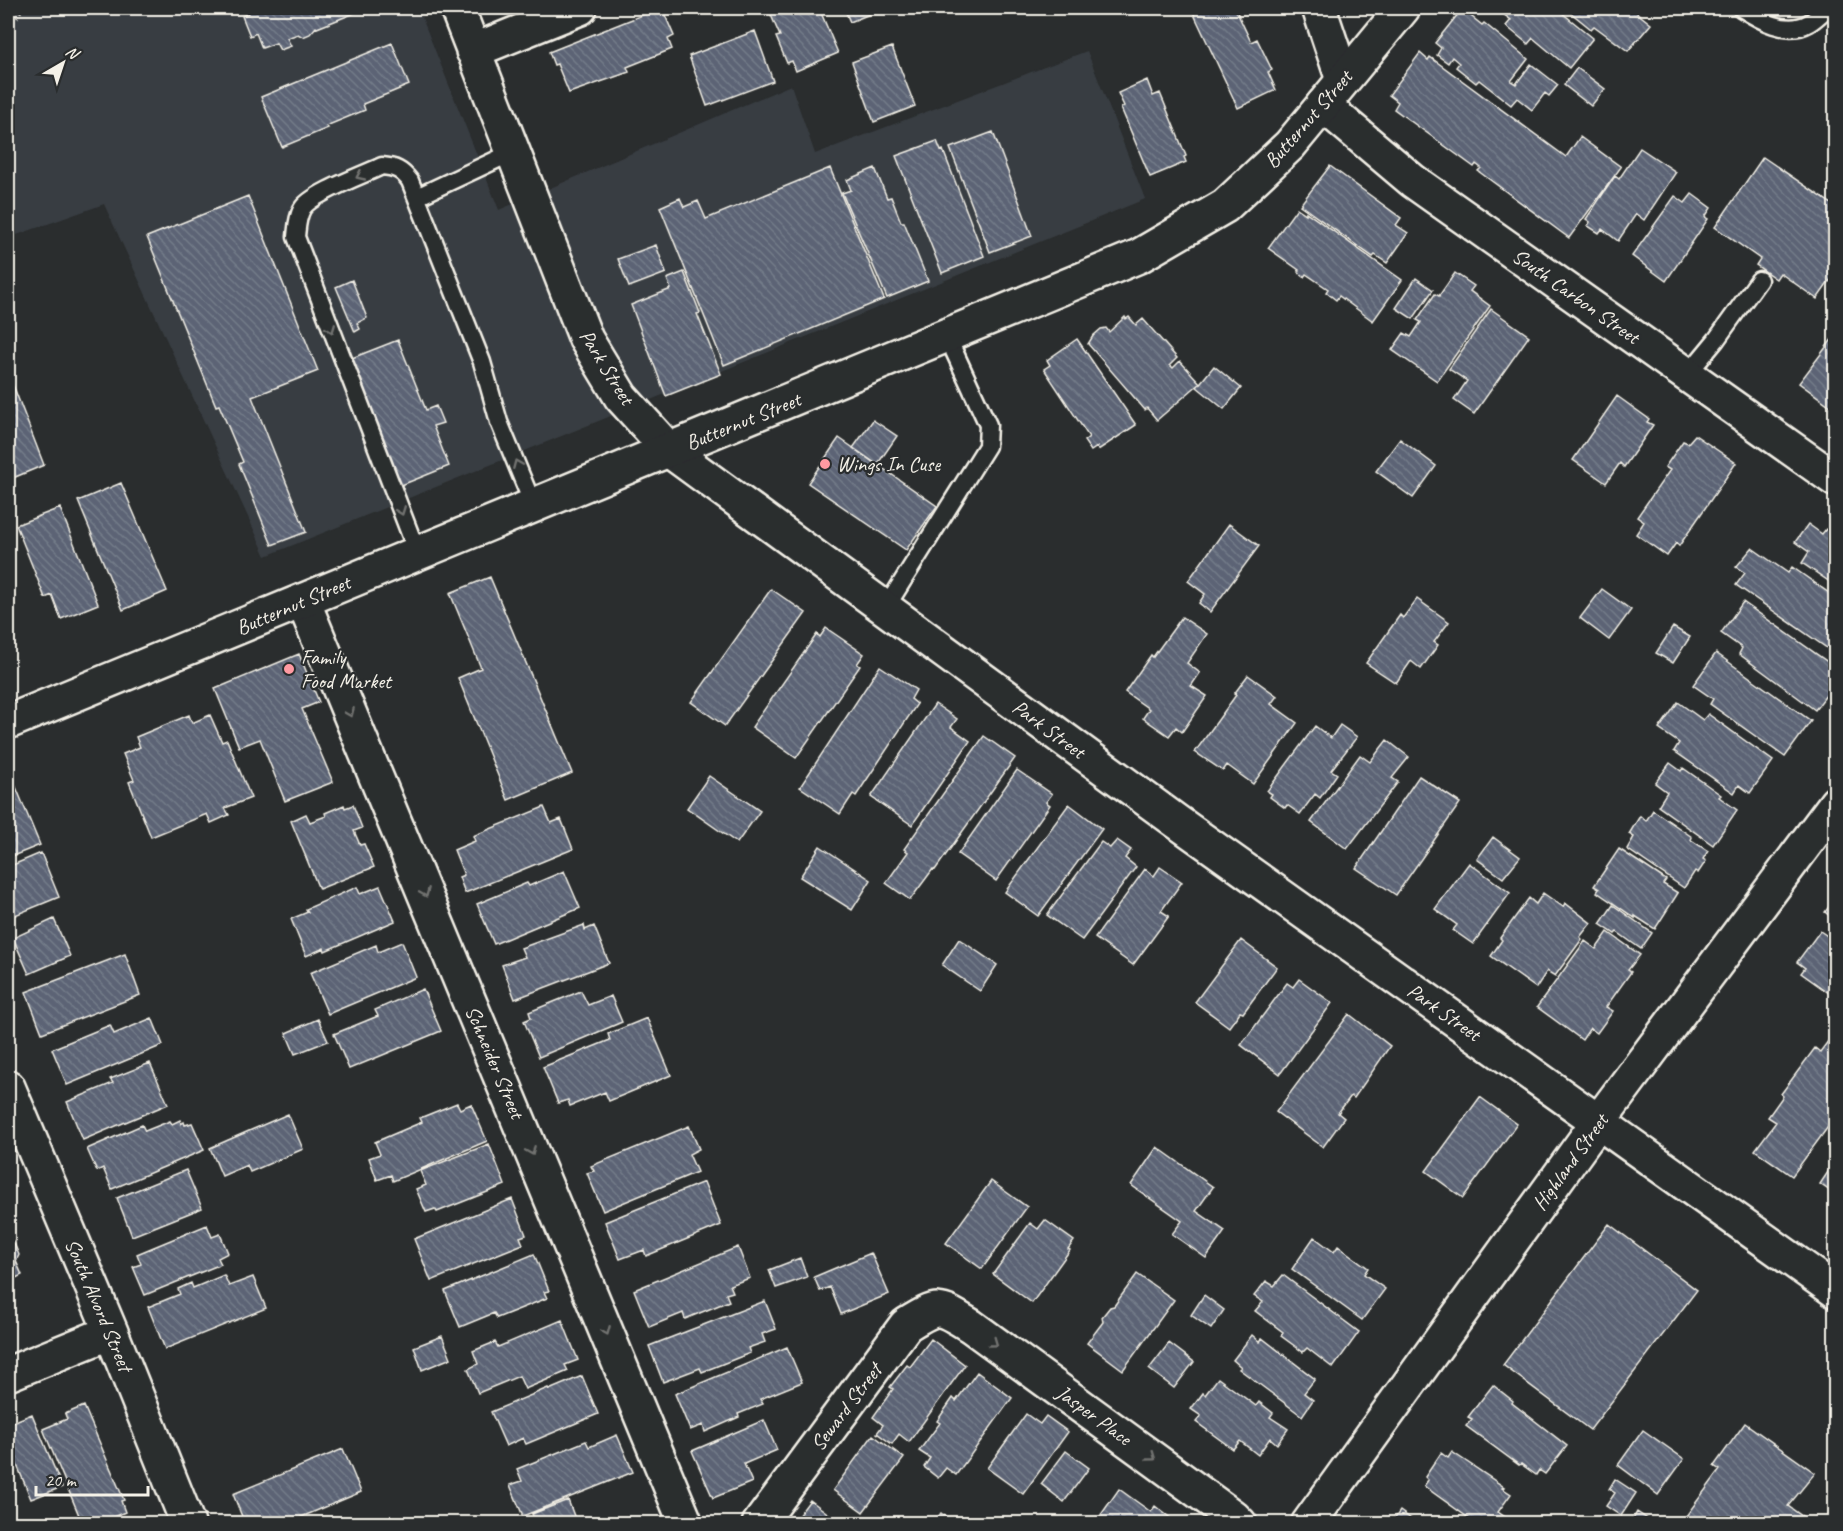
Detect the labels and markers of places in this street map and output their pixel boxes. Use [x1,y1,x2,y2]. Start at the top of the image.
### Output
place label: Wings In Cuse [837,451,941,477]
marker: Wings In Cuse [818,457,832,471]
place label: Family Food Market [301,644,393,694]
marker: Family Food Market [282,662,296,676]

